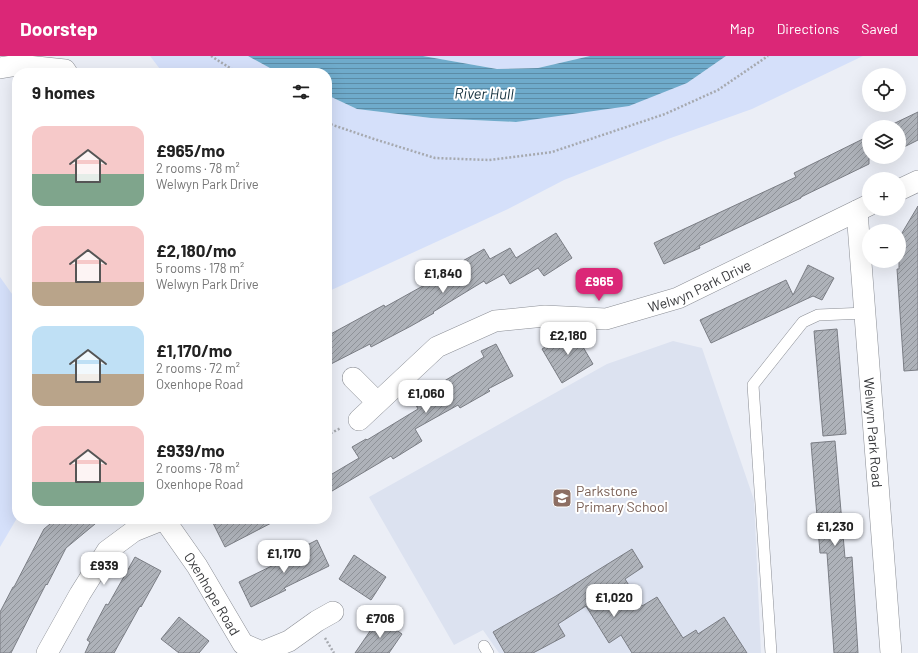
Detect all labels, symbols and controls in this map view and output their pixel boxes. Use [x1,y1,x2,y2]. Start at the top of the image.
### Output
text: Doorstep [20,17,98,40]
text: Map [730,20,755,37]
text: Directions [777,20,839,37]
text: Saved [861,20,898,37]
map controls [862,68,906,268]
button: locate [862,68,906,112]
icon: filters [290,81,312,103]
text: 9 homes [32,82,95,102]
water label: River Hull [454,83,514,103]
button: layers [862,120,906,164]
text: £965/mo [156,140,225,160]
icon: home [64,142,112,190]
text: 2 rooms · 78 m² [156,160,240,176]
button: + [862,172,906,216]
text: Welwyn Park Drive [156,176,259,192]
button: − [862,224,906,268]
text: £2,180/mo [156,240,237,260]
icon: home [64,242,112,290]
street label: Welwyn Park Drive [646,255,753,315]
text: 5 rooms · 178 m² [156,260,244,276]
pin: £1,840 [410,260,476,294]
text: £1,840 [424,265,462,281]
pin: £965 [575,268,623,302]
text: £965 [585,273,613,289]
text: Welwyn Park Drive [156,276,259,292]
pin: £2,180 [535,322,601,356]
text: £2,180 [549,327,587,343]
text: £1,170/mo [156,340,232,360]
icon: home [64,342,112,390]
text: 2 rooms · 72 m² [156,360,240,376]
text: Oxenhope Road [156,376,243,392]
street label: Welwyn Park Road [861,377,887,488]
pin: £1,060 [393,380,459,414]
text: £1,060 [407,385,445,401]
text: £939/mo [156,440,225,460]
icon: home [64,442,112,490]
text: 2 rooms · 78 m² [156,460,240,476]
text: Oxenhope Road [156,476,243,492]
place label: Parkstone Primary School [576,482,668,515]
school or university icon: Parkstone Primary School [551,487,573,509]
pin: £1,230 [802,513,868,547]
text: £1,230 [816,518,854,534]
pin: £1,170 [251,540,317,574]
text: £1,170 [267,545,301,561]
street label: Oxenhope Road [181,548,244,638]
pin: £939 [80,552,128,586]
text: £939 [90,557,118,573]
pin: £1,020 [581,584,647,618]
text: £1,020 [595,589,633,605]
pin: £706 [356,605,404,639]
text: £706 [366,610,394,626]

